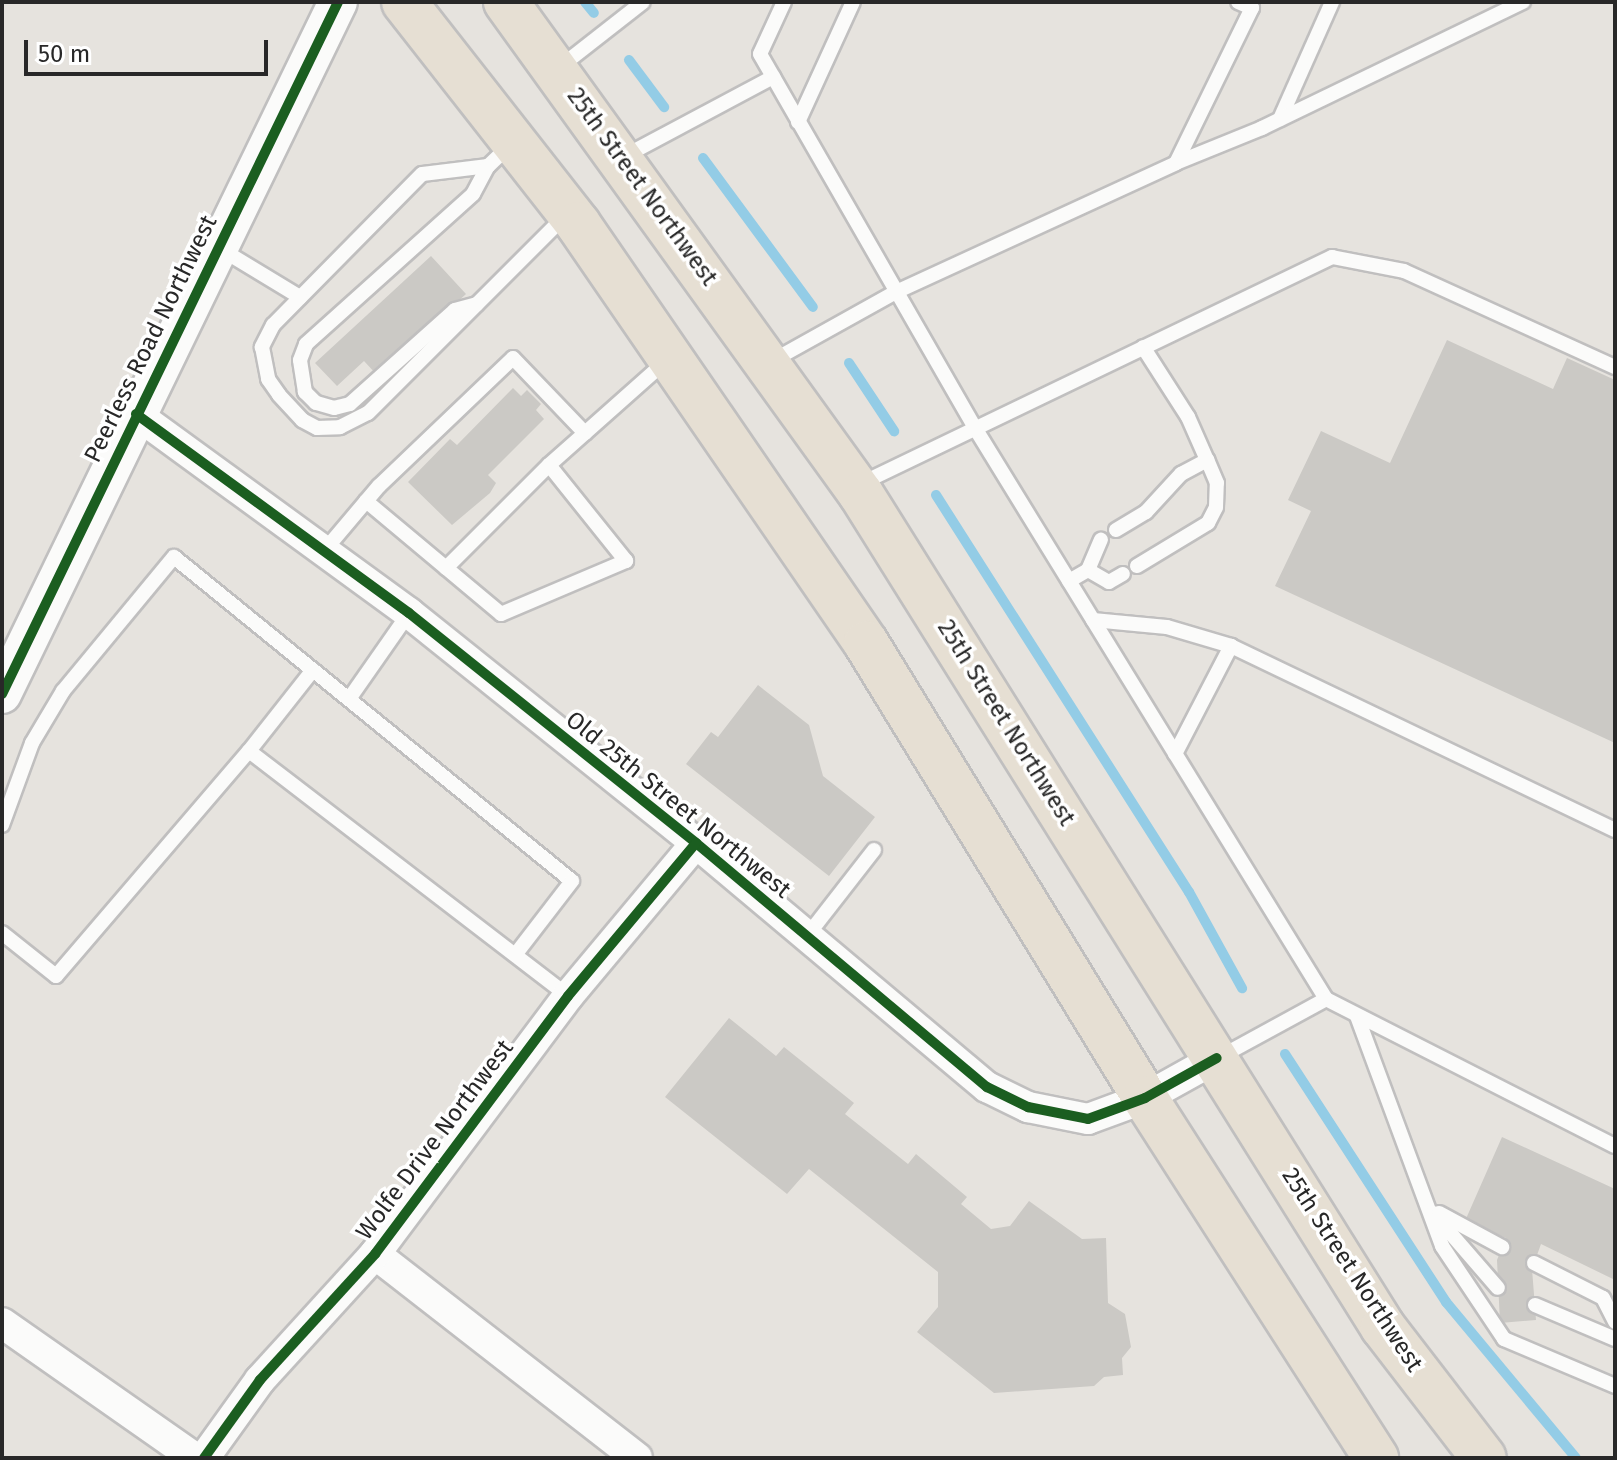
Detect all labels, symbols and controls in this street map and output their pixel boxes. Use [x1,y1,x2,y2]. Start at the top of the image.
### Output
scale bar [28,24,272,74]
text: 50 m [38,40,90,68]
street label: 25th Street Northwest [561,83,723,291]
street label: Peerless Road Northwest [79,211,223,467]
street label: 25th Street Northwest [931,615,1081,831]
street label: Old 25th Street Northwest [560,705,796,905]
street label: Wolfe Drive Northwest [350,1034,520,1246]
street label: 25th Street Northwest [1275,1163,1429,1377]

